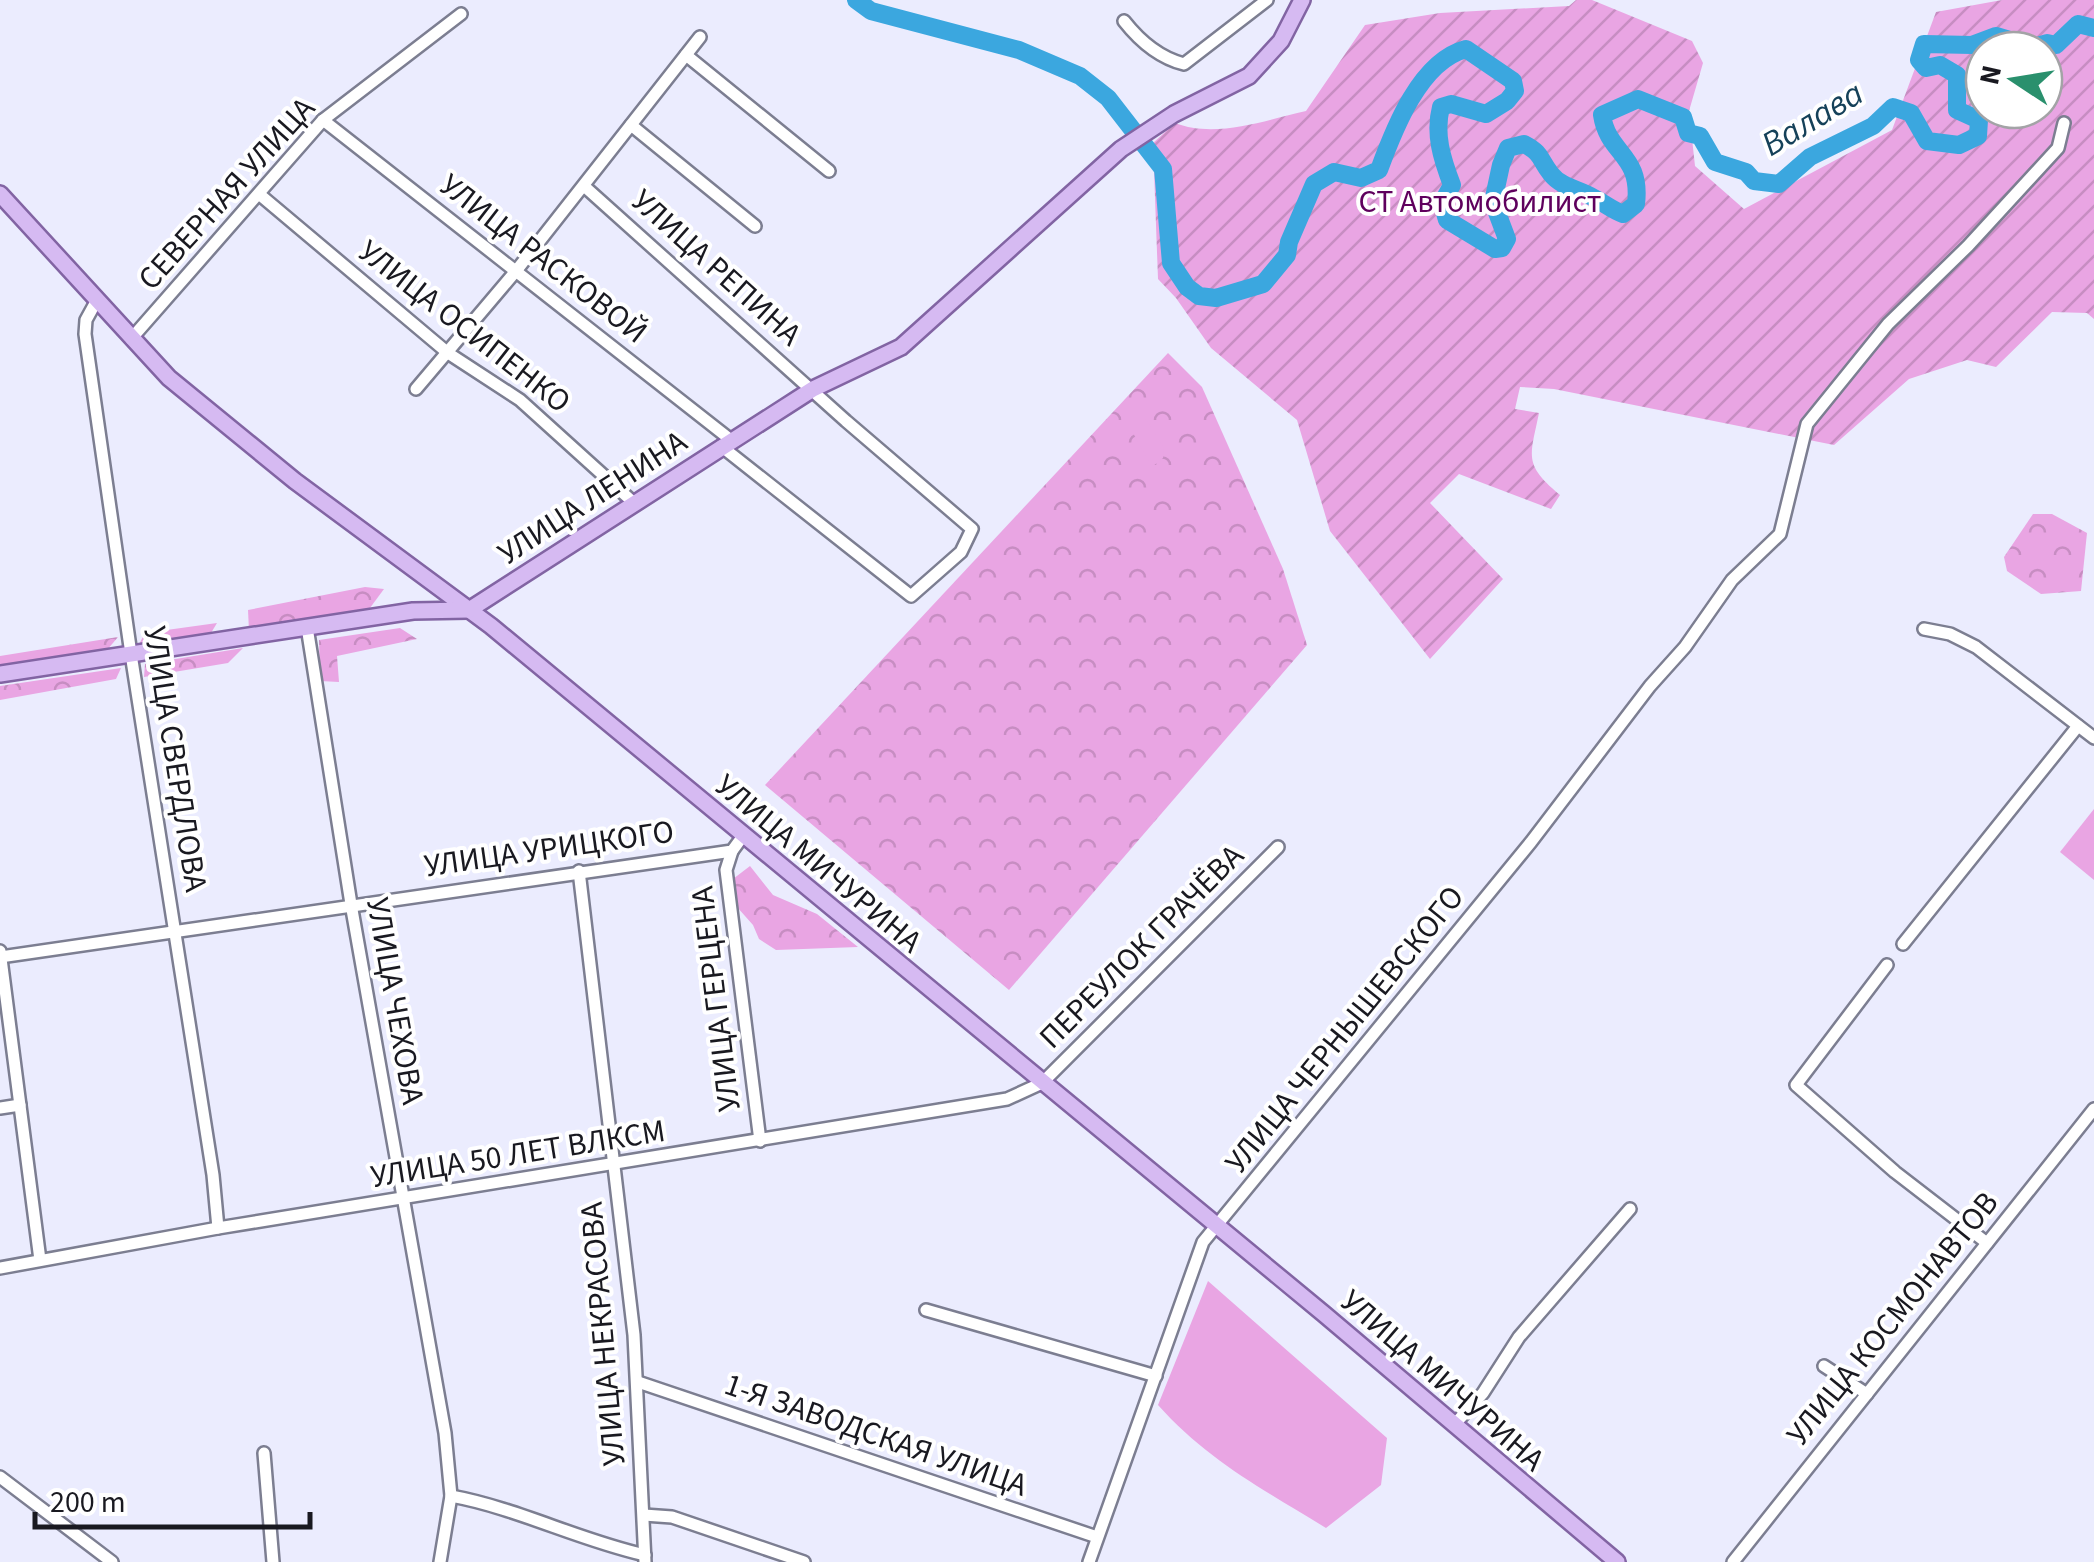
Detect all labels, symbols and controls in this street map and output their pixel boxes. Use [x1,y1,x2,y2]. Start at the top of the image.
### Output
north arrow [1964,30,2064,130]
text: N [1969,62,2012,88]
water label: Валава [1752,69,1873,169]
street label: СЕВЕРНАЯ УЛИЦА [127,87,326,300]
street label: УЛИЦА РАСКОВОЙ [430,163,657,355]
street label: УЛИЦА РЕПИНА [621,179,812,357]
park label: СТ Автомобилист [1359,179,1601,225]
street label: УЛИЦА ОСИПЕНКО [348,229,580,424]
street label: УЛИЦА ЛЕНИНА [489,419,697,576]
street label: УЛИЦА СВЕРДЛОВА [131,623,219,896]
street label: УЛИЦА МИЧУРИНА [705,763,932,964]
street label: УЛИЦА УРИЦКОГО [421,809,677,889]
street label: ПЕРЕУЛОК ГРАЧЁВА [1029,834,1255,1059]
street label: УЛИЦА ЧЕРНЫШЕВСКОГО [1214,876,1475,1183]
street label: УЛИЦА ГЕРЦЕНА [679,883,753,1114]
street label: УЛИЦА ЧЕХОВА [354,894,436,1109]
street label: УЛИЦА 50 ЛЕТ ВЛКСМ [368,1108,669,1200]
street label: УЛИЦА КОСМОНАВТОВ [1776,1182,2010,1456]
street label: УЛИЦА НЕКРАСОВА [568,1199,637,1468]
street label: УЛИЦА МИЧУРИНА [1330,1279,1555,1483]
street label: 1-Я ЗАВОДСКАЯ УЛИЦА [718,1362,1034,1509]
scale bar [35,1467,310,1529]
text: 200 m [50,1481,126,1524]

